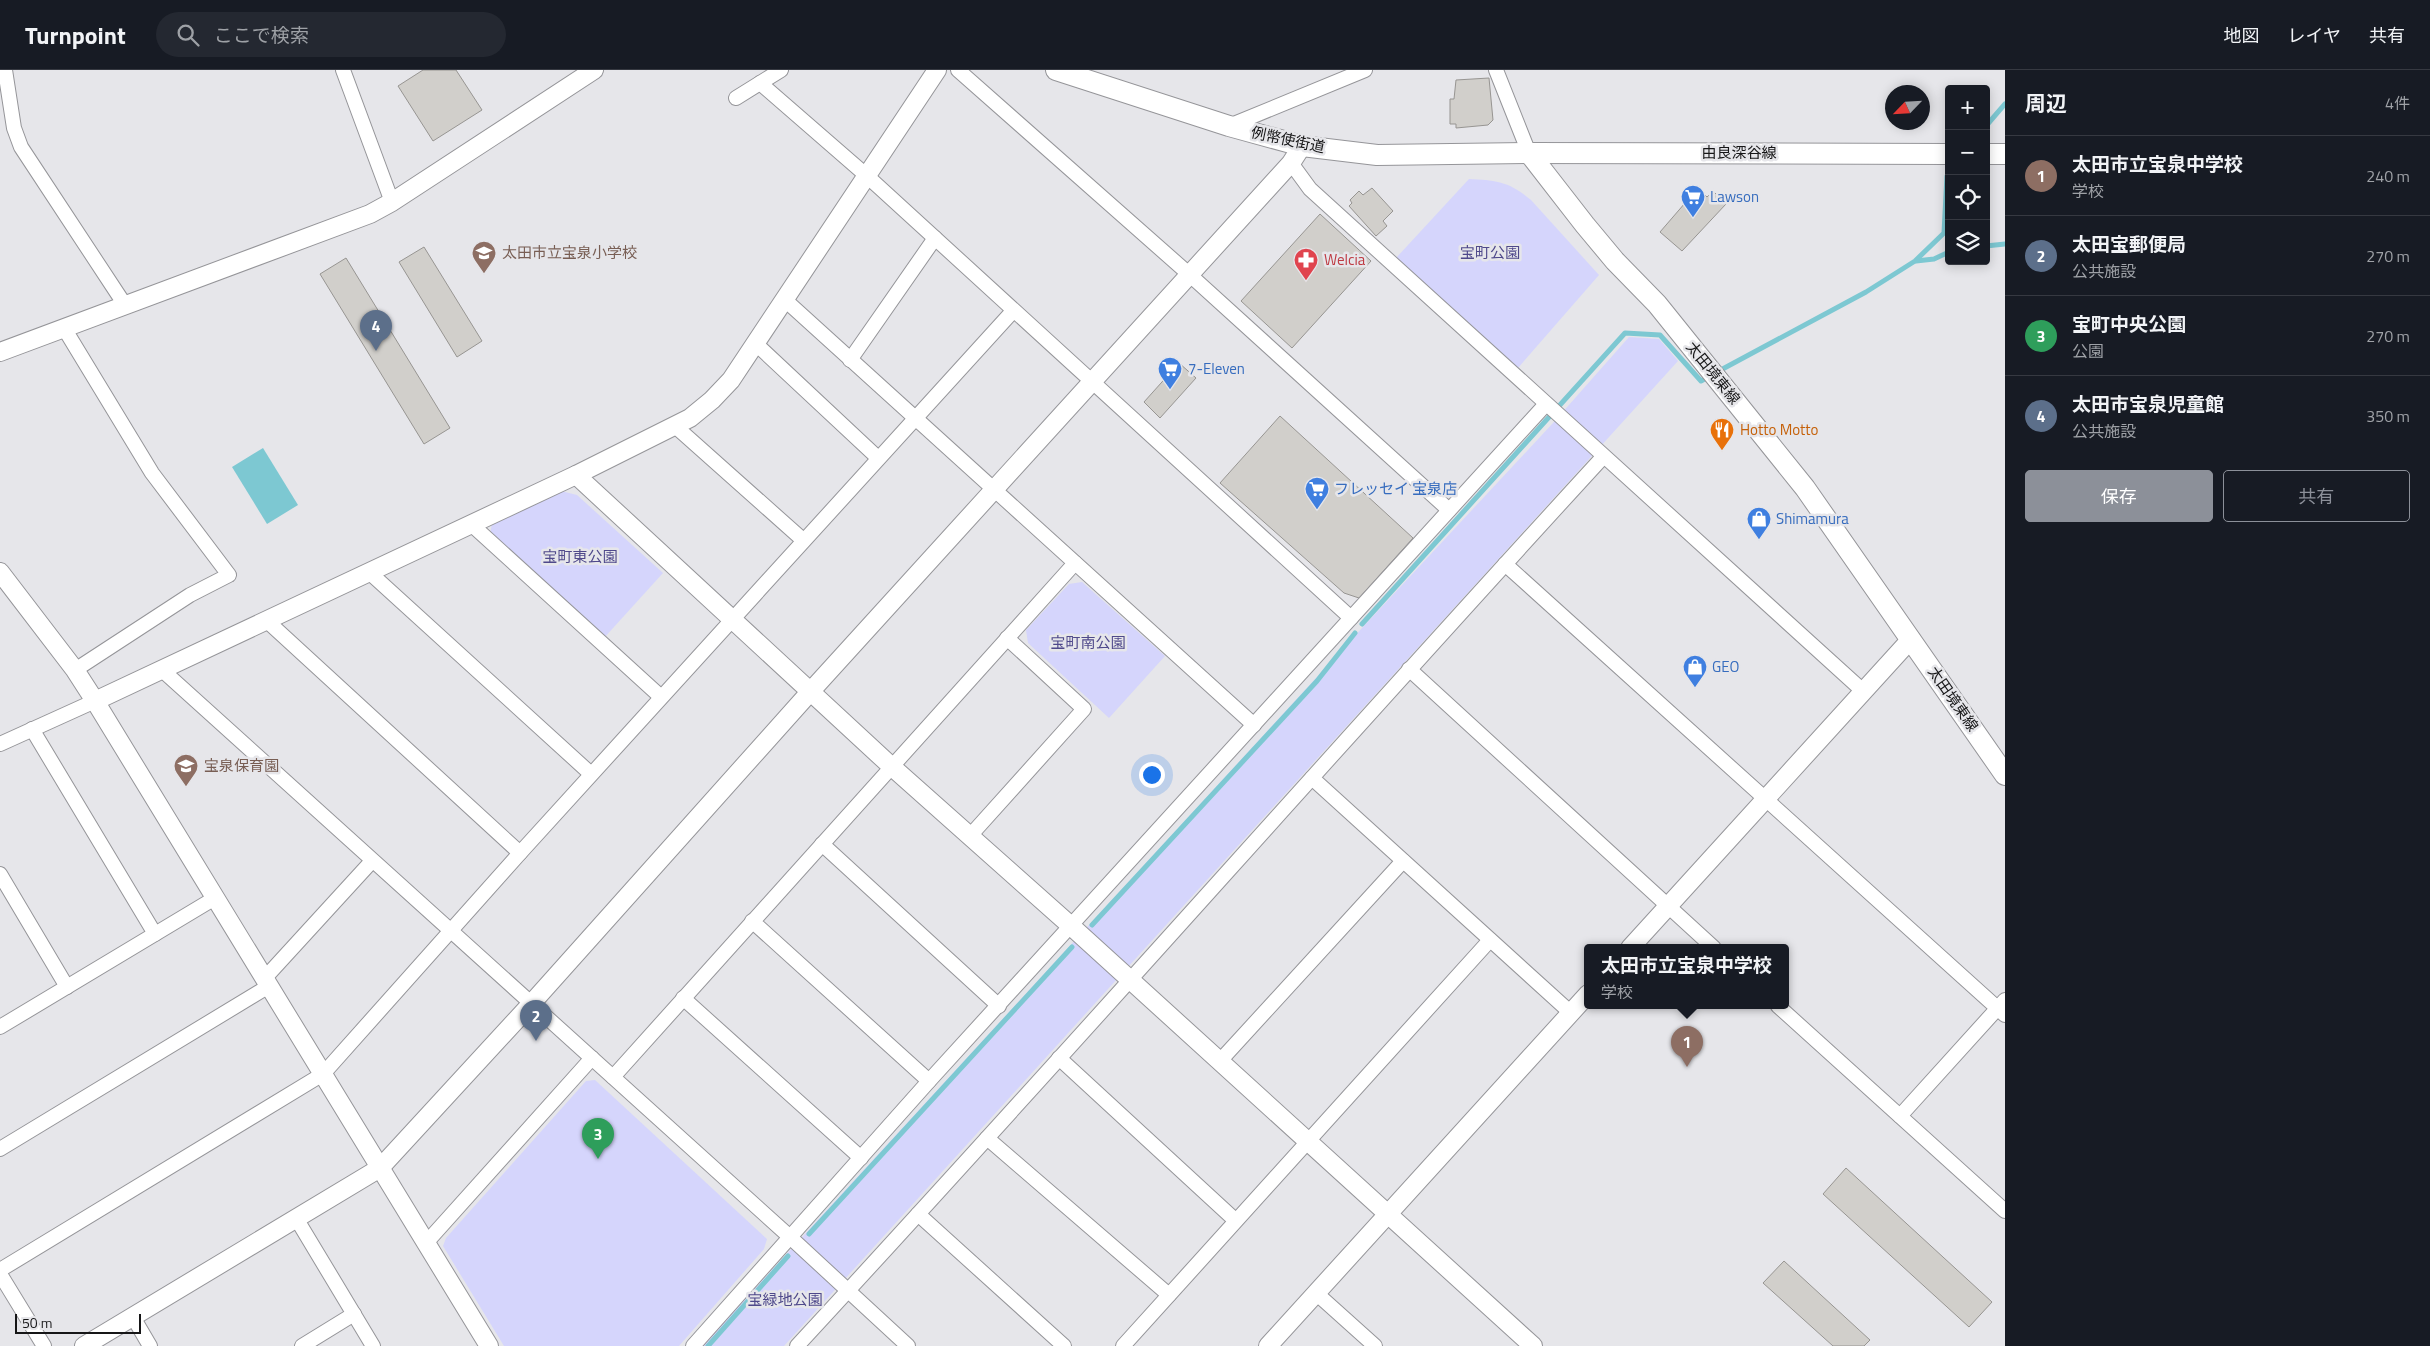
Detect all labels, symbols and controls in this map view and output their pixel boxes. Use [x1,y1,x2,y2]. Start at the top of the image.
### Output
search box [156,12,506,57]
text: Turnpoint [25,17,126,53]
text: ここで検索 [214,20,309,49]
icon: search [174,21,202,49]
text: 地図 [2224,22,2260,49]
text: レイヤ [2288,22,2341,49]
text: 共有 [2369,22,2405,49]
north arrow [1885,85,1930,130]
map controls [1945,85,1990,265]
button: + [1945,85,1990,130]
text: 周辺 [2025,87,2067,119]
text: 4件 [2385,91,2410,115]
street label: 例幣使街道 [1249,120,1327,159]
button: − [1945,130,1990,175]
street label: 由良深谷線 [1701,141,1777,164]
text: 太田市立宝泉中学校 [2072,149,2243,178]
text: 1 [2037,164,2045,188]
text: 240 m [2366,164,2410,188]
button: locate [1945,175,1990,220]
text: 学校 [2072,179,2104,203]
supermarket icon: Lawson [1680,184,1706,218]
place label: Lawson [1710,185,1759,208]
button: layers [1945,220,1990,265]
text: 太田宝郵便局 [2072,229,2186,258]
school or university icon: 太田市立宝泉小学校 [471,240,497,274]
place label: 太田市立宝泉小学校 [502,241,637,264]
park label: 宝町公園 [1460,241,1520,264]
text: 2 [2037,244,2045,268]
text: 270 m [2366,244,2410,268]
pharmacy icon: Welcia [1293,247,1319,281]
place label: Welcia [1324,248,1366,271]
text: 公共施設 [2072,259,2136,283]
text: 宝町中央公園 [2072,309,2186,338]
pin: 4 [360,310,392,351]
text: 3 [2037,324,2045,348]
text: 270 m [2366,324,2410,348]
street label: 太田境東線 [1681,336,1746,409]
text: 公園 [2072,339,2104,363]
supermarket icon: 7-Eleven [1157,356,1183,390]
place label: 7-Eleven [1188,357,1245,380]
text: 太田市宝泉児童館 [2072,389,2224,418]
text: 4 [2037,404,2045,428]
text: 350 m [2366,404,2410,428]
restaurant icon: Hotto Motto [1709,417,1735,451]
place label: Hotto Motto [1740,418,1819,441]
text: 公共施設 [2072,419,2136,443]
button: 保存 [2025,470,2213,522]
button: 共有 [2223,470,2410,522]
supermarket icon: フレッセイ 宝泉店 [1304,476,1330,510]
place label: フレッセイ 宝泉店 [1334,477,1457,500]
shop icon: Shimamura [1746,506,1772,540]
place label: Shimamura [1776,507,1849,530]
park label: 宝町東公園 [542,545,618,568]
park label: 宝町南公園 [1050,631,1126,654]
shop icon: GEO [1682,654,1708,688]
place label: GEO [1712,655,1739,678]
street label: 太田境東線 [1922,661,1984,736]
school or university icon: 宝泉保育園 [173,753,199,787]
place label: 宝泉保育園 [204,754,279,777]
your location [1139,762,1165,788]
popup [1584,944,1789,1009]
text: 太田市立宝泉中学校 [1601,950,1772,979]
text: 学校 [1601,980,1633,1004]
pin: 2 [520,1000,552,1041]
pin: 1 [1671,1026,1703,1067]
pin: 3 [582,1118,614,1159]
park label: 宝緑地公園 [747,1288,823,1311]
scale bar [15,1311,141,1334]
text: 50 m [22,1312,52,1333]

